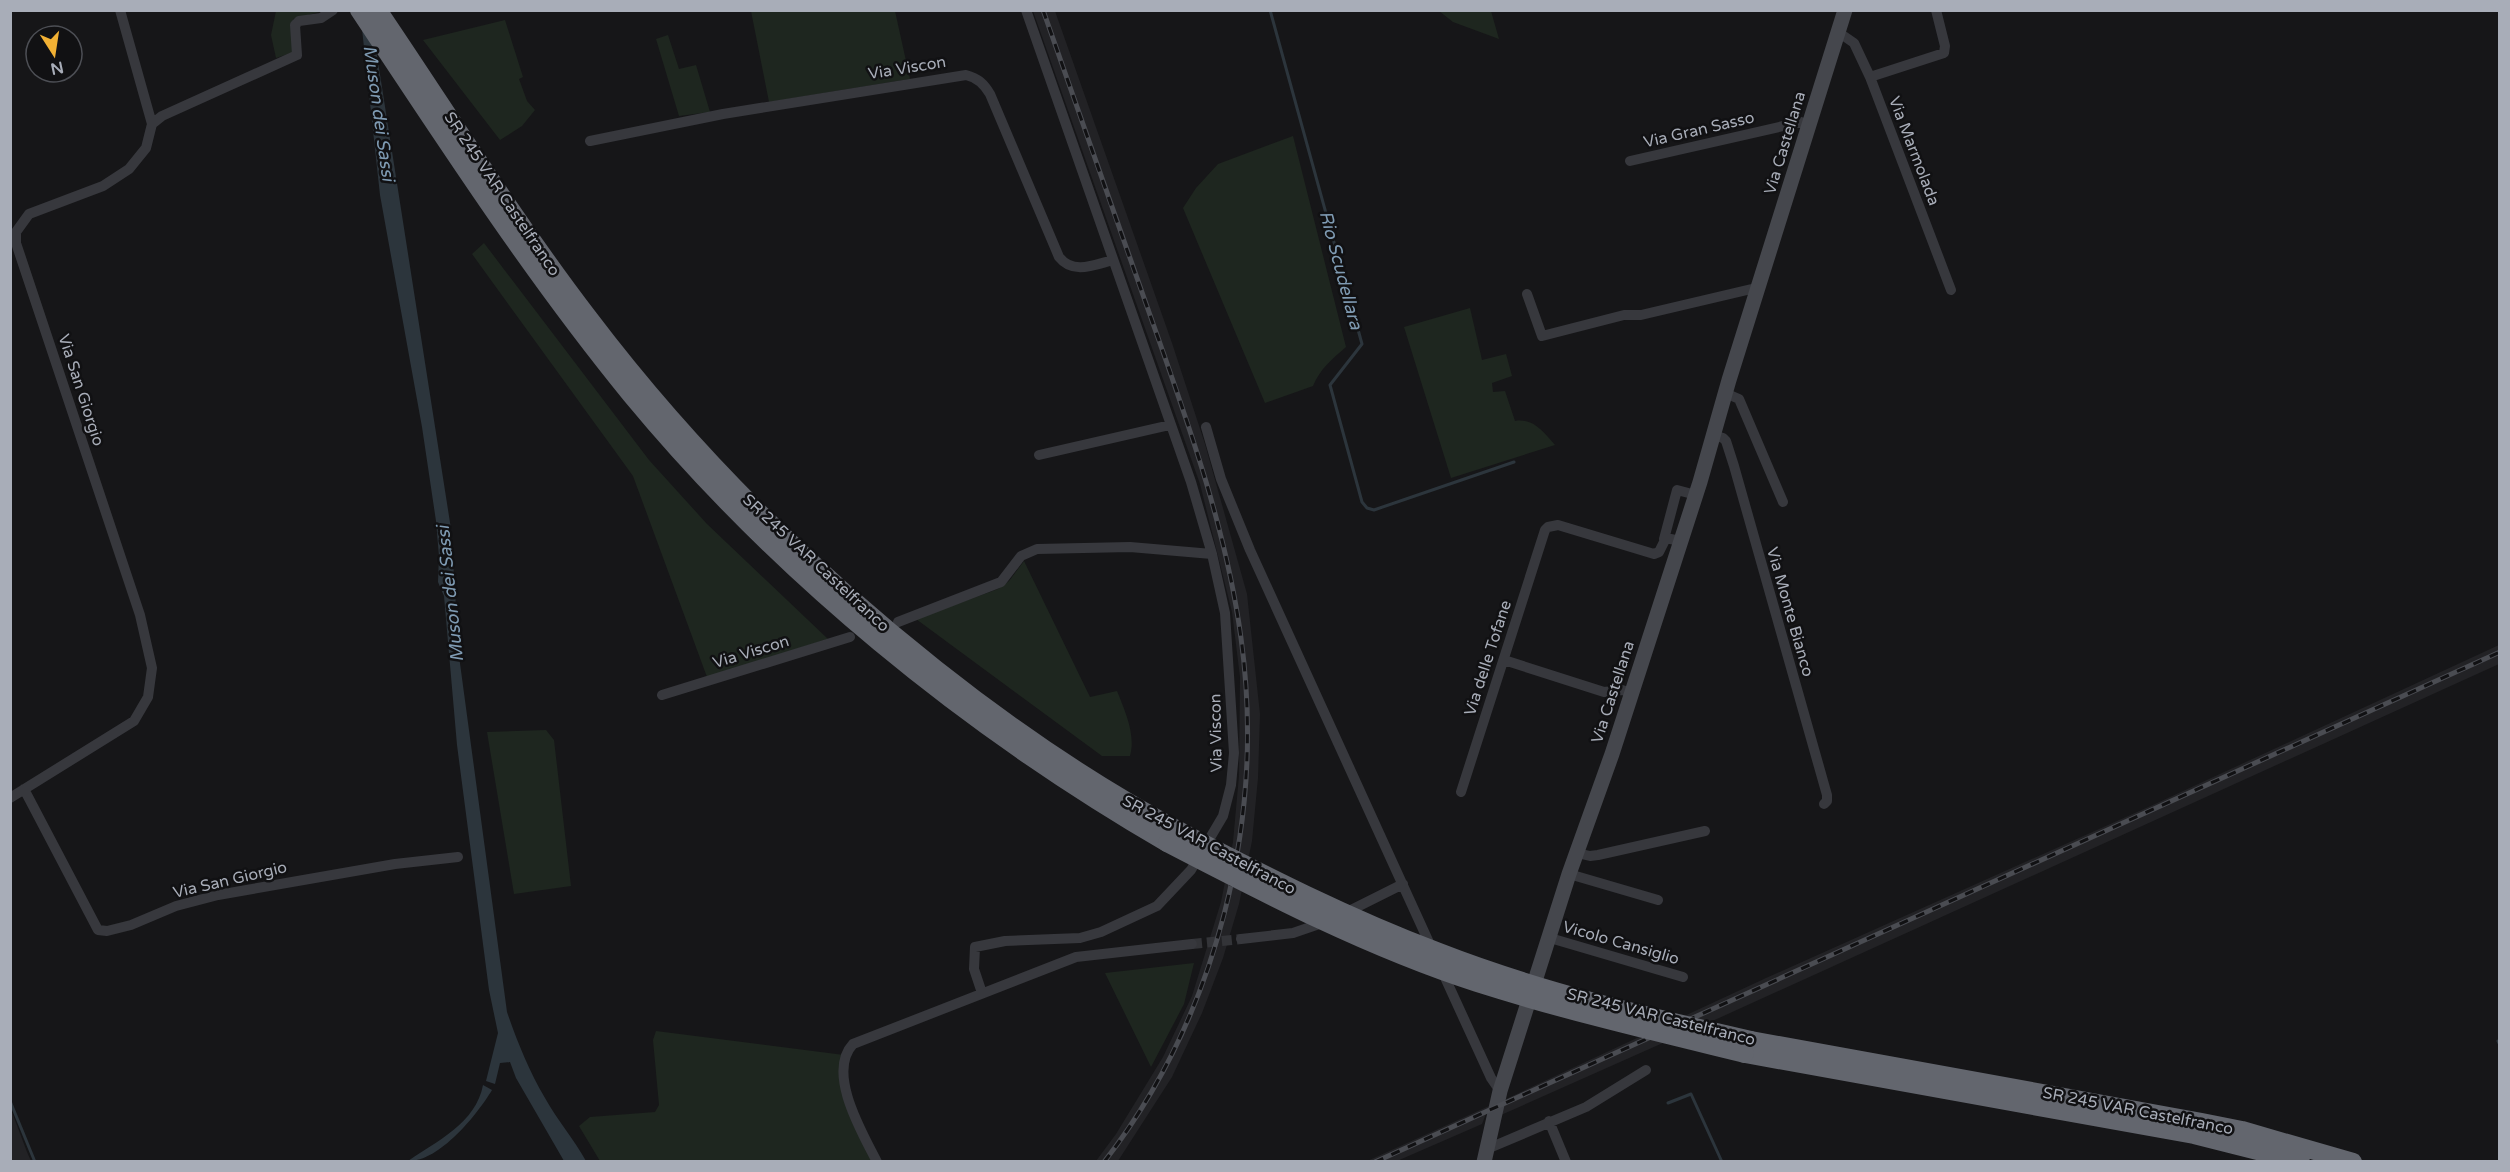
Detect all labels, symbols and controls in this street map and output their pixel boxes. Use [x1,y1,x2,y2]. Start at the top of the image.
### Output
north arrow [24,24,84,84]
water label: Muson dei Sassi [359,44,400,185]
street label: Via Viscon [867,52,947,84]
text: N [49,57,65,79]
street label: Via Castellana [1760,89,1810,197]
street label: Via Marmolada [1884,94,1944,208]
street label: SR 245 VAR Castelfranco [440,108,564,280]
street label: Via Gran Sasso [1642,108,1756,152]
water label: Rio Scudellara [1315,208,1368,333]
street label: Via San Giorgio [54,332,108,448]
street label: SR 245 VAR Castelfranco [738,490,894,636]
water label: Muson dei Sassi [432,522,468,663]
street label: Via Monte Bianco [1762,545,1818,679]
street label: Via delle Tofane [1460,598,1516,718]
street label: Via Viscon [710,631,792,673]
street label: Via Castellana [1587,638,1639,746]
street label: Via Viscon [1205,694,1227,772]
street label: SR 245 VAR Castelfranco [1119,791,1299,899]
street label: Via San Giorgio [171,857,289,903]
street label: Vicolo Cansiglio [1560,917,1682,969]
street label: SR 245 VAR Castelfranco [1565,984,1757,1050]
street label: SR 245 VAR Castelfranco [2041,1083,2235,1139]

